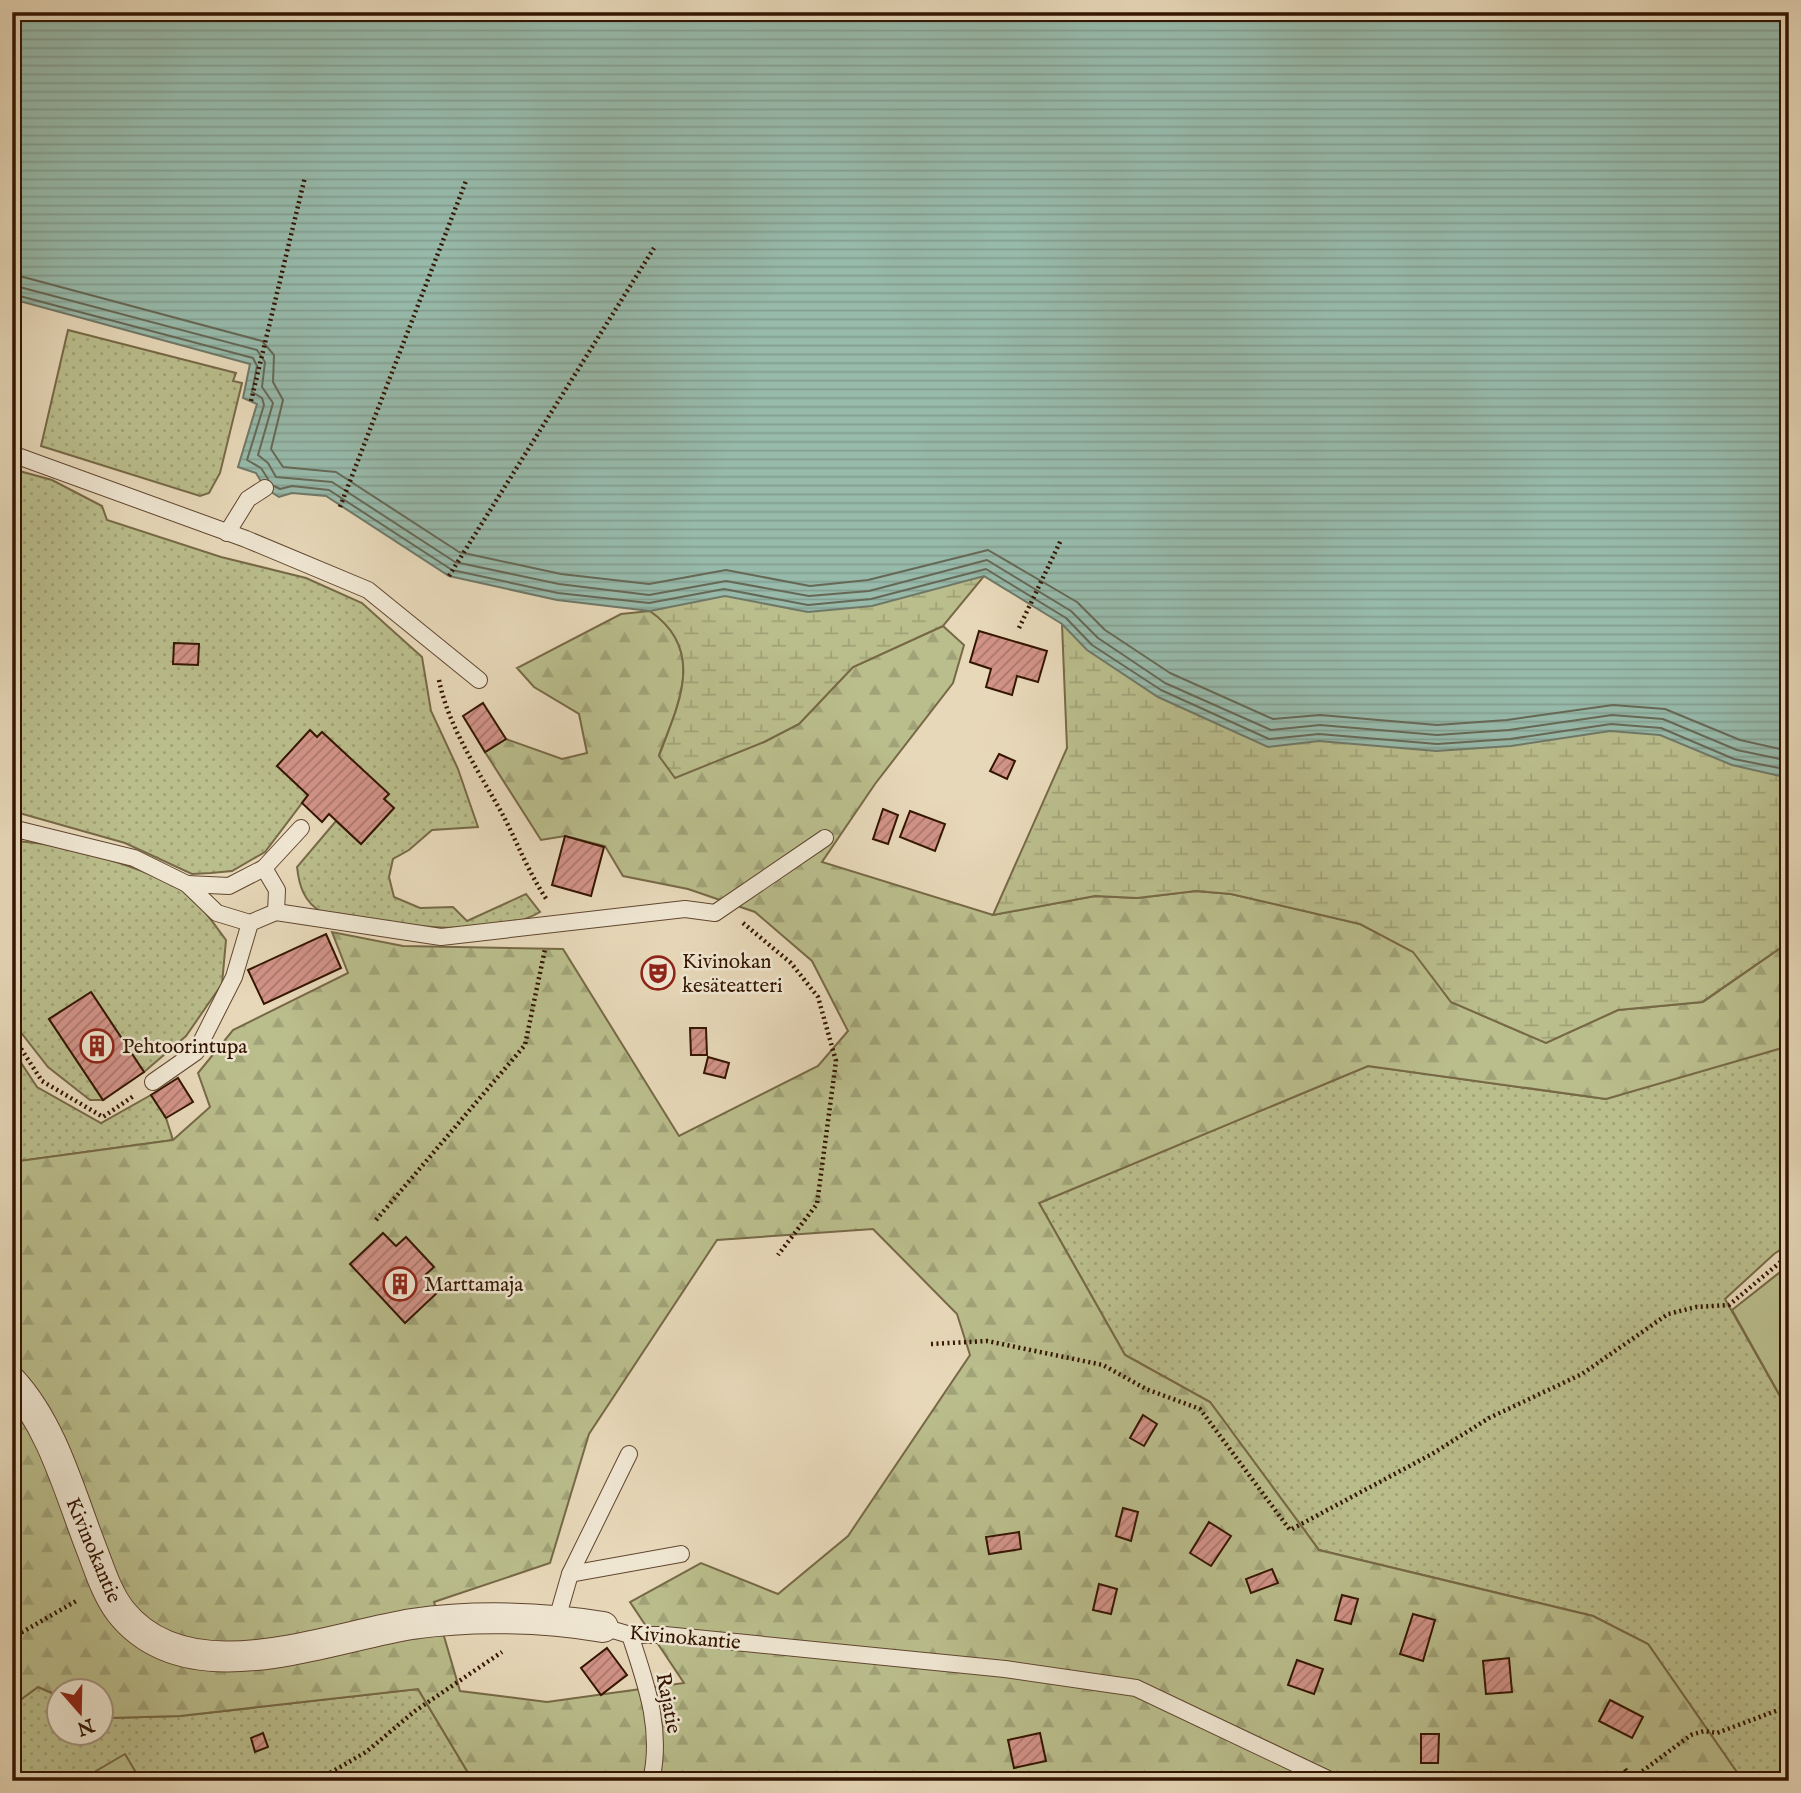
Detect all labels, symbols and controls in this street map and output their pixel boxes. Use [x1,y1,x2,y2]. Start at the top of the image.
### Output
place label: Kivinokan kesäteatteri [682,949,783,1000]
theatre icon: Kivinokan kesäteatteri [639,954,677,992]
building icon: Pehtoorintupa [78,1027,116,1065]
place label: Pehtoorintupa [122,1034,248,1061]
building icon: Marttamaja [381,1265,419,1303]
place label: Marttamaja [424,1272,524,1299]
street label: Kivinokantie [58,1494,127,1608]
street label: Kivinokantie [628,1620,742,1657]
street label: Rajatie [648,1671,687,1736]
north arrow [46,1678,116,1748]
text: N [73,1712,98,1740]

